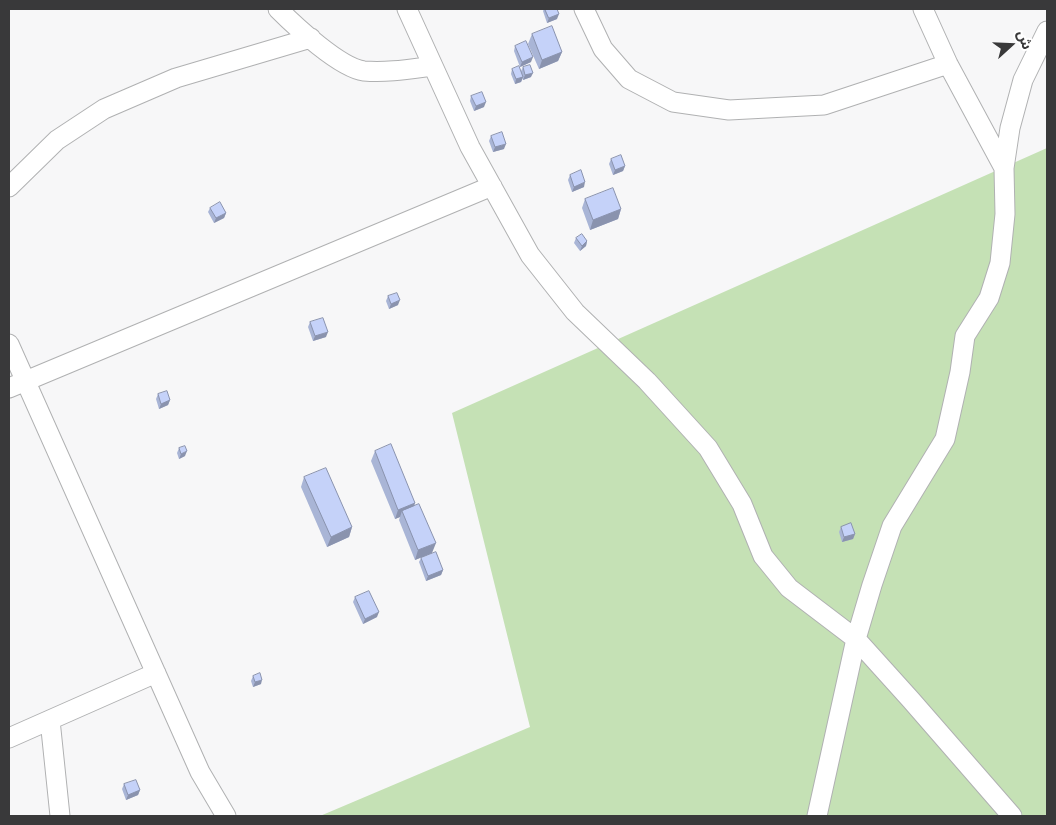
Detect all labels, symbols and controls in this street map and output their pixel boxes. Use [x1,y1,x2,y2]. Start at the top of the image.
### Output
north arrow [986,20,1036,70]
text: ش [1013,28,1037,52]

